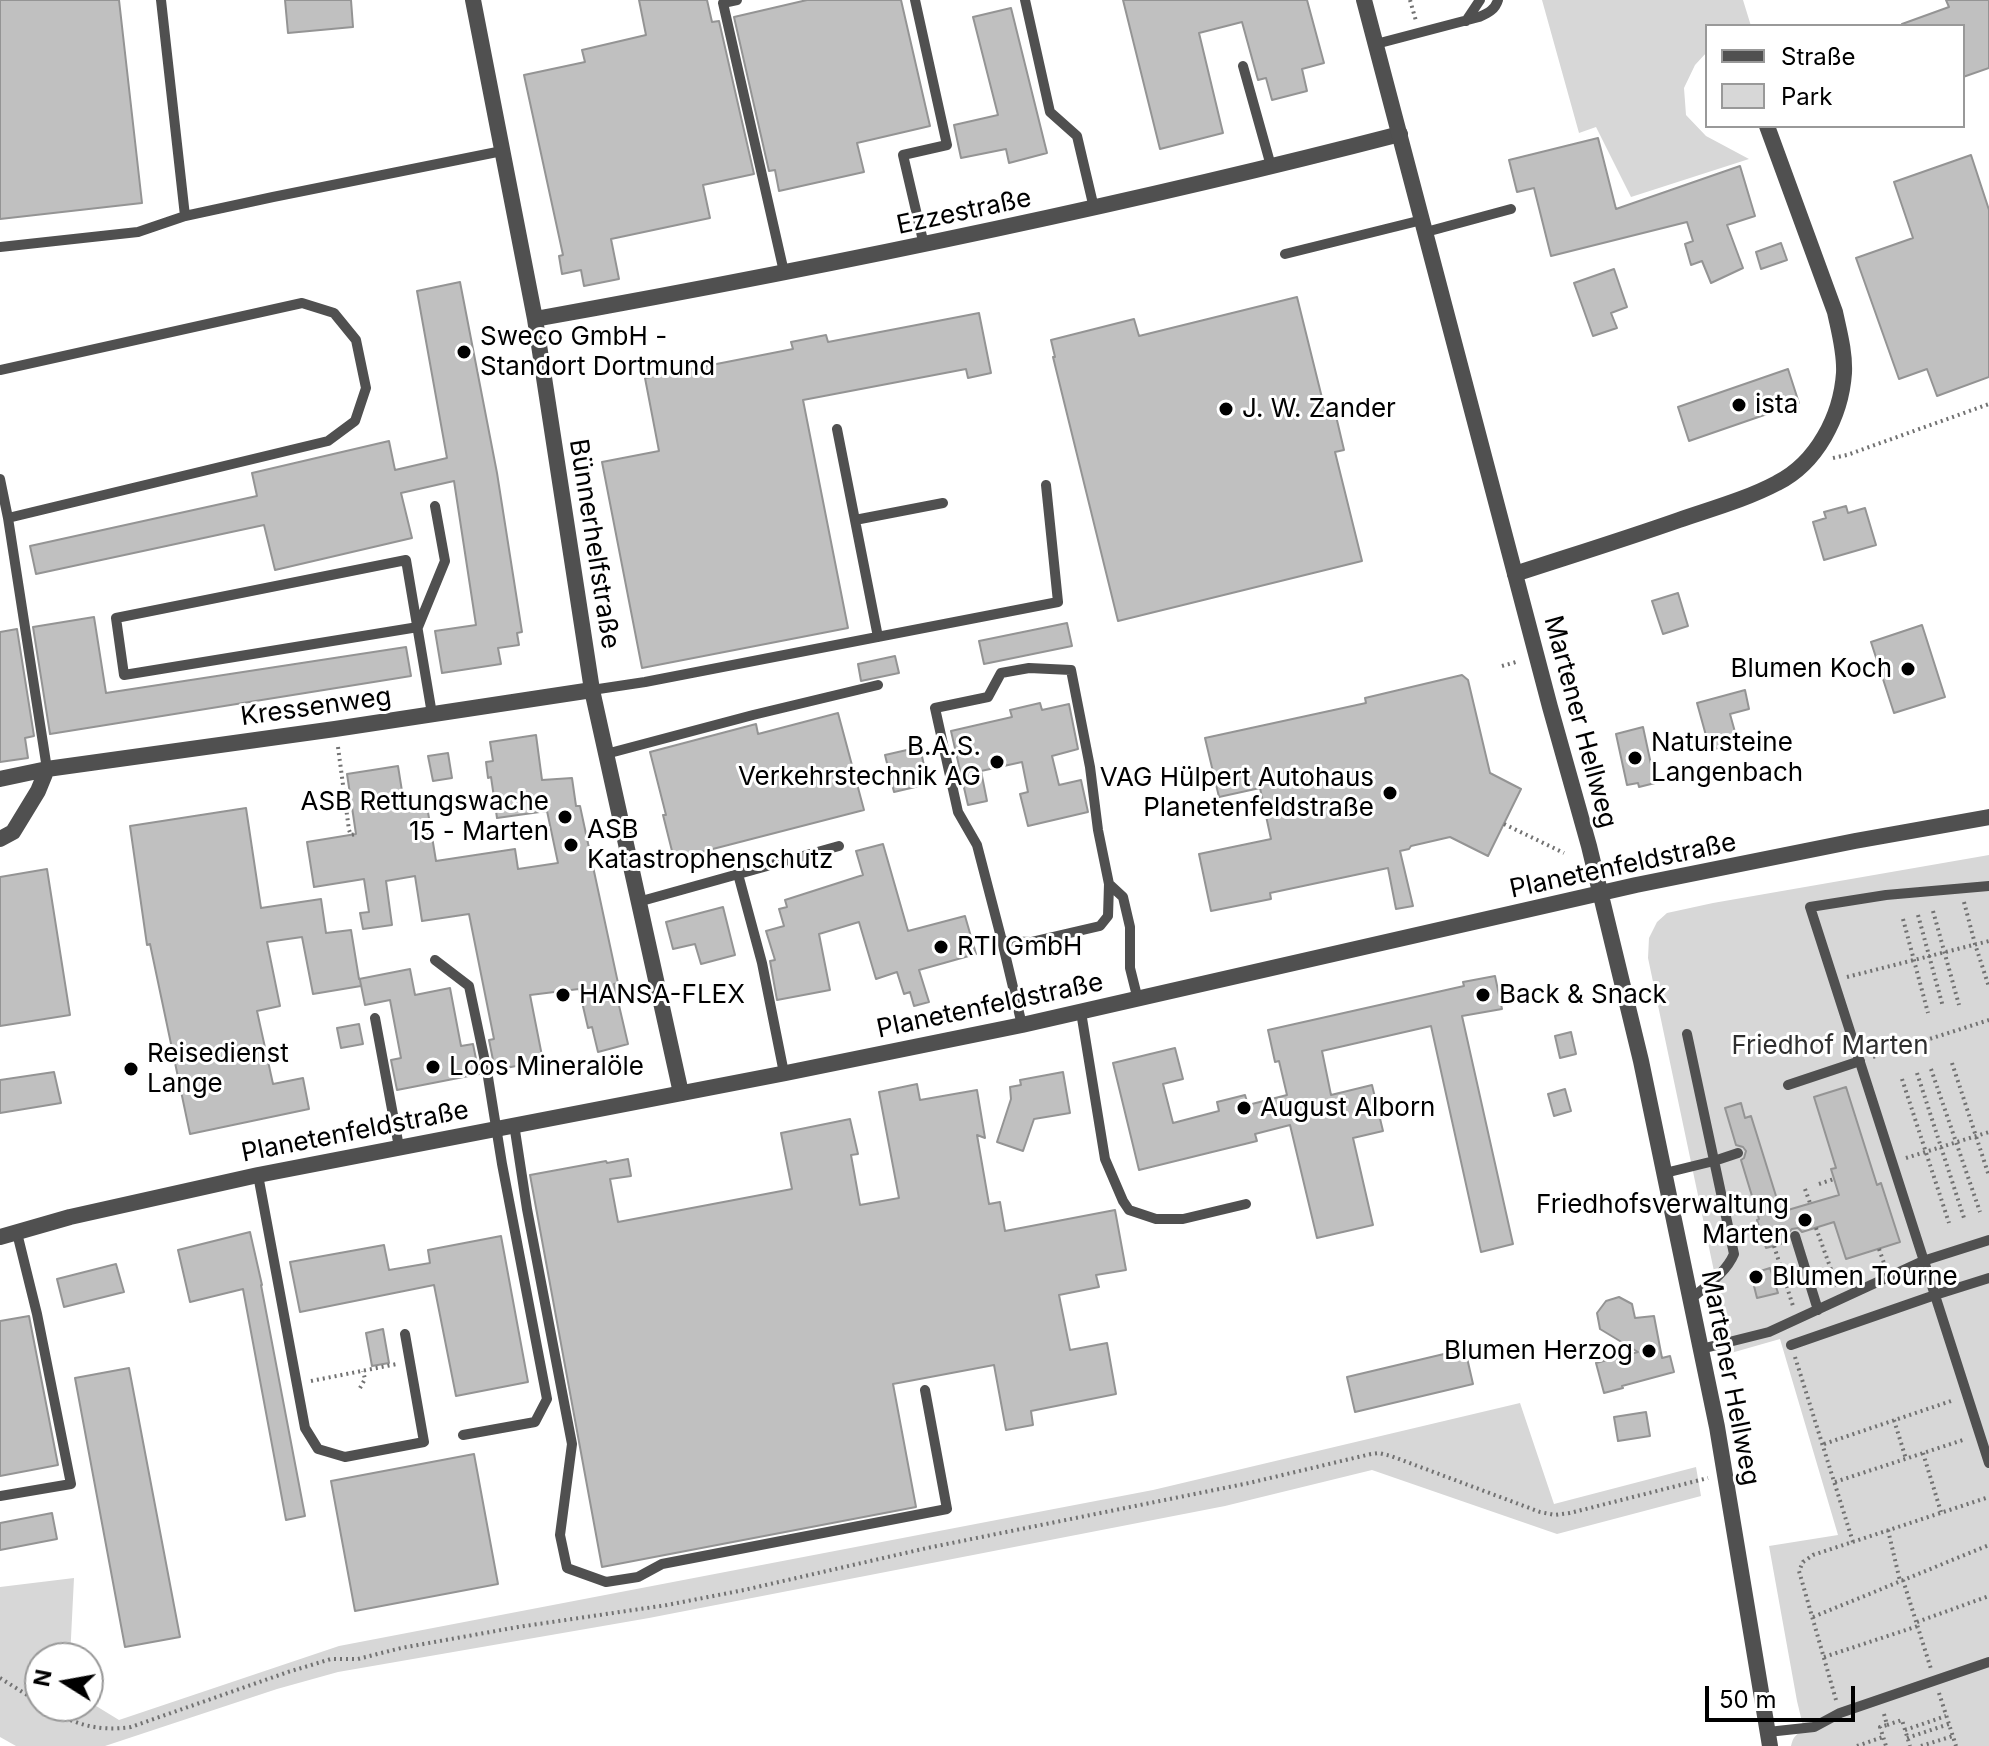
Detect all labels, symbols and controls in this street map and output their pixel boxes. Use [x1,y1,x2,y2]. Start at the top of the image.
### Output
legend [1705,24,1965,128]
text: Straße [1781,42,1856,71]
text: Park [1781,82,1832,111]
street label: Ezzestraße [894,183,1034,241]
place label: Sweco GmbH - Standort Dortmund [480,321,715,382]
marker: Sweco GmbH - Standort Dortmund [455,343,473,361]
place label: ista [1755,389,1798,421]
place label: J. W. Zander [1242,393,1396,425]
marker: ista [1730,396,1748,414]
marker: J. W. Zander [1217,400,1235,418]
street label: Bünnerhelfstraße [562,437,626,651]
street label: Martener Hellweg [1537,613,1623,831]
place label: Blumen Koch [1730,653,1892,685]
marker: Blumen Koch [1899,660,1917,678]
street label: Kressenweg [239,681,393,733]
place label: Natursteine Langenbach [1651,727,1803,788]
place label: B.A.S. Verkehrstechnik AG [738,731,981,792]
marker: Natursteine Langenbach [1626,749,1644,767]
marker: B.A.S. Verkehrstechnik AG [988,753,1006,771]
place label: VAG Hülpert Autohaus Planetenfeldstraße [1100,762,1374,824]
marker: VAG Hülpert Autohaus Planetenfeldstraße [1381,784,1399,802]
place label: ASB Rettungswache 15 - Marten [301,786,549,848]
marker: ASB Rettungswache 15 - Marten [556,808,574,826]
place label: ASB Katastrophenschutz [587,814,833,876]
street label: Planetenfeldstraße [1507,827,1739,905]
marker: ASB Katastrophenschutz [562,836,580,854]
place label: RTI GmbH [957,931,1082,963]
marker: RTI GmbH [932,938,950,956]
street label: Planetenfeldstraße [874,967,1106,1045]
place label: HANSA-FLEX [579,979,745,1011]
place label: Back & Snack [1499,979,1667,1011]
marker: HANSA-FLEX [554,986,572,1004]
marker: Back & Snack [1474,986,1492,1004]
park label: Friedhof Marten [1731,1030,1929,1062]
place label: Reisedienst Lange [147,1038,289,1100]
place label: Loos Mineralöle [449,1051,644,1083]
marker: Loos Mineralöle [424,1058,442,1076]
marker: Reisedienst Lange [122,1060,140,1078]
place label: August Alborn [1260,1092,1435,1124]
street label: Planetenfeldstraße [239,1095,471,1169]
marker: August Alborn [1235,1099,1253,1117]
place label: Friedhofsverwaltung Marten [1536,1189,1789,1250]
marker: Friedhofsverwaltung Marten [1796,1211,1814,1229]
place label: Blumen Tourne [1772,1261,1958,1293]
street label: Martener Hellweg [1694,1268,1766,1488]
marker: Blumen Tourne [1747,1268,1765,1286]
place label: Blumen Herzog [1444,1335,1633,1367]
marker: Blumen Herzog [1640,1342,1658,1360]
north arrow [24,1642,104,1722]
text: N [28,1667,57,1689]
scale bar [1709,1670,1859,1720]
text: 50 m [1719,1685,1777,1714]

